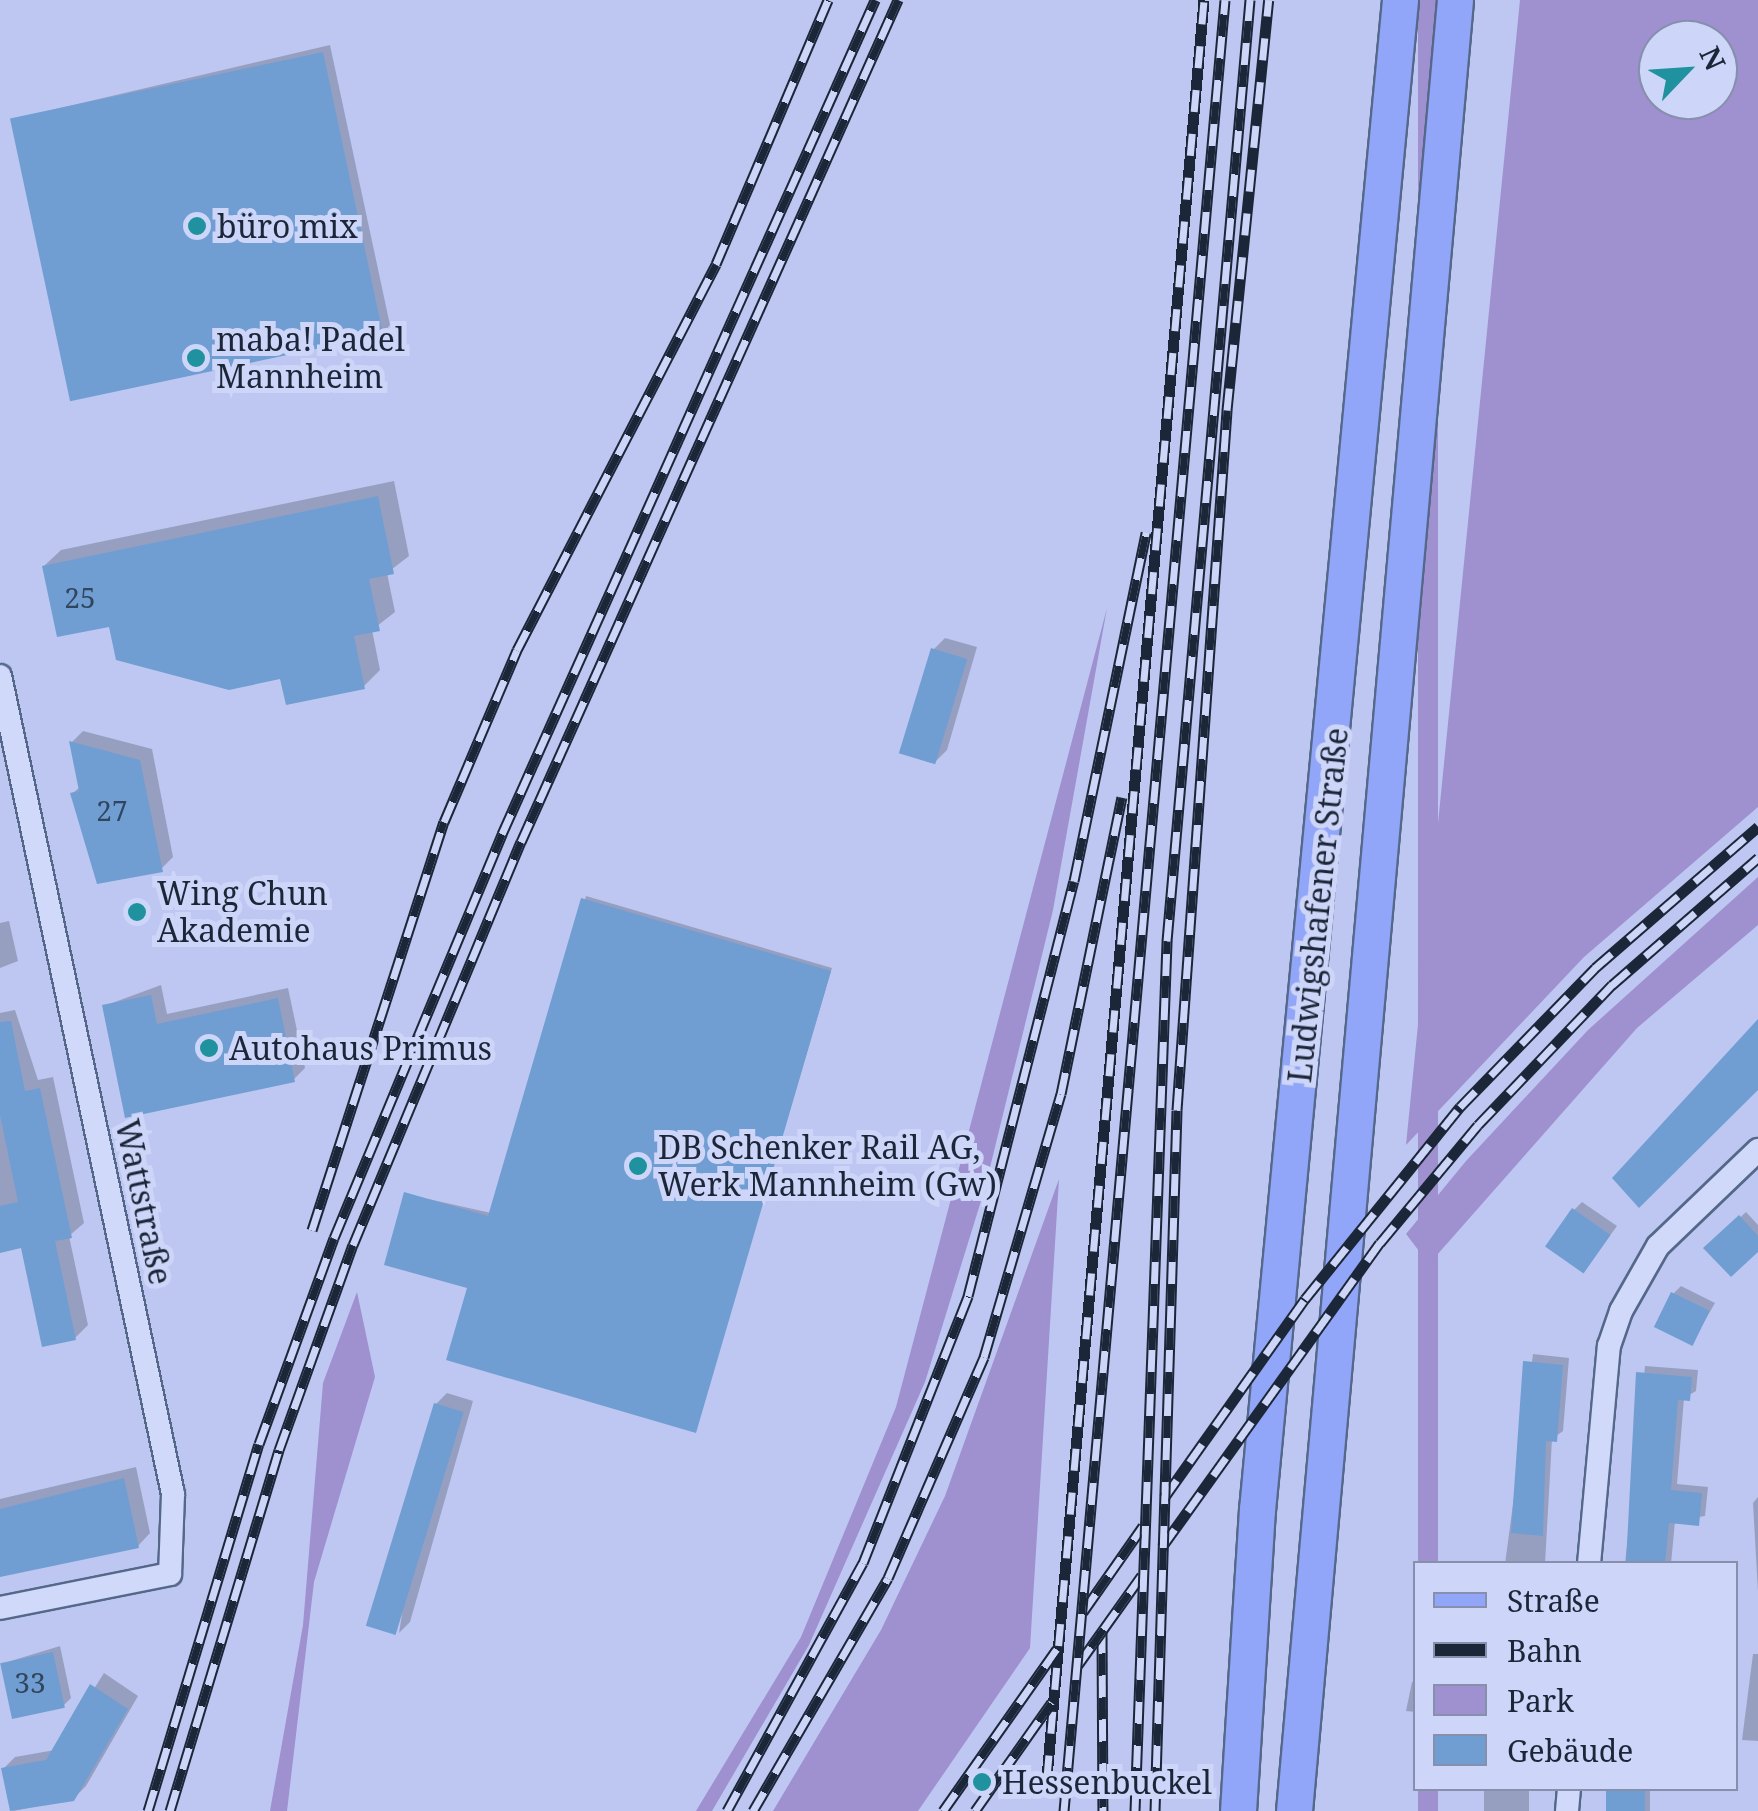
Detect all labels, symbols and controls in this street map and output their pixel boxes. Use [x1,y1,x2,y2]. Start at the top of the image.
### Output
north arrow [1638,20,1738,120]
text: N [1691,40,1735,76]
place label: büro mix [217,207,358,245]
marker: büro mix [186,215,208,237]
place label: maba! Padel Mannheim [216,321,405,396]
marker: maba! Padel Mannheim [185,347,207,369]
house number: 25 [64,580,96,614]
street label: Ludwigshafener Straße [1280,726,1356,1084]
house number: 27 [96,793,128,827]
place label: Wing Chun Akademie [157,875,328,950]
marker: Wing Chun Akademie [126,901,148,923]
place label: Autohaus Primus [229,1029,492,1067]
marker: Autohaus Primus [198,1037,220,1059]
street label: Wattstraße [108,1116,180,1288]
place label: DB Schenker Rail AG, Werk Mannheim (Gw) [658,1129,997,1204]
marker: DB Schenker Rail AG, Werk Mannheim (Gw) [627,1155,649,1177]
legend [1413,1561,1738,1791]
text: Straße [1507,1580,1600,1621]
text: Bahn [1507,1630,1582,1671]
house number: 33 [14,1665,46,1699]
text: Park [1507,1680,1574,1721]
text: Gebäude [1507,1730,1633,1771]
place label: Hessenbuckel [1002,1763,1212,1801]
marker: Hessenbuckel [971,1771,993,1793]

